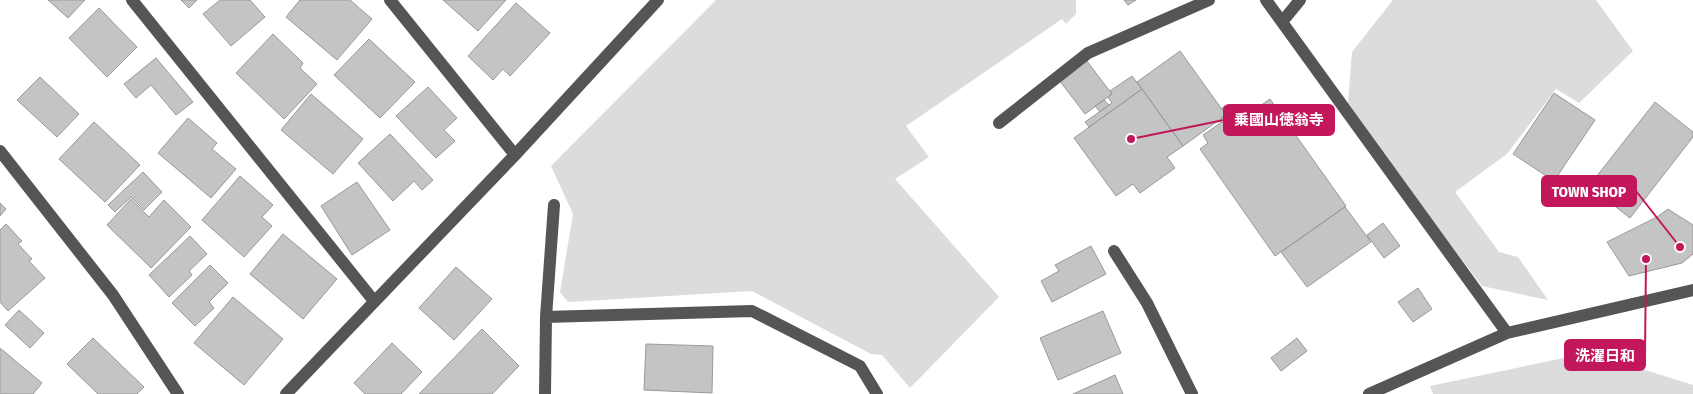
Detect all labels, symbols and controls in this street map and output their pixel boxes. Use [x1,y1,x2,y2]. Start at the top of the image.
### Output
callout: 乗國山徳翁寺 [1224,105,1334,135]
text: 乗國山徳翁寺 [1234,111,1324,129]
callout: TOWN SHOP [1542,176,1636,206]
text: TOWN SHOP [1552,183,1626,201]
callout: 洗濯日和 [1565,340,1645,370]
text: 洗濯日和 [1575,347,1635,365]

